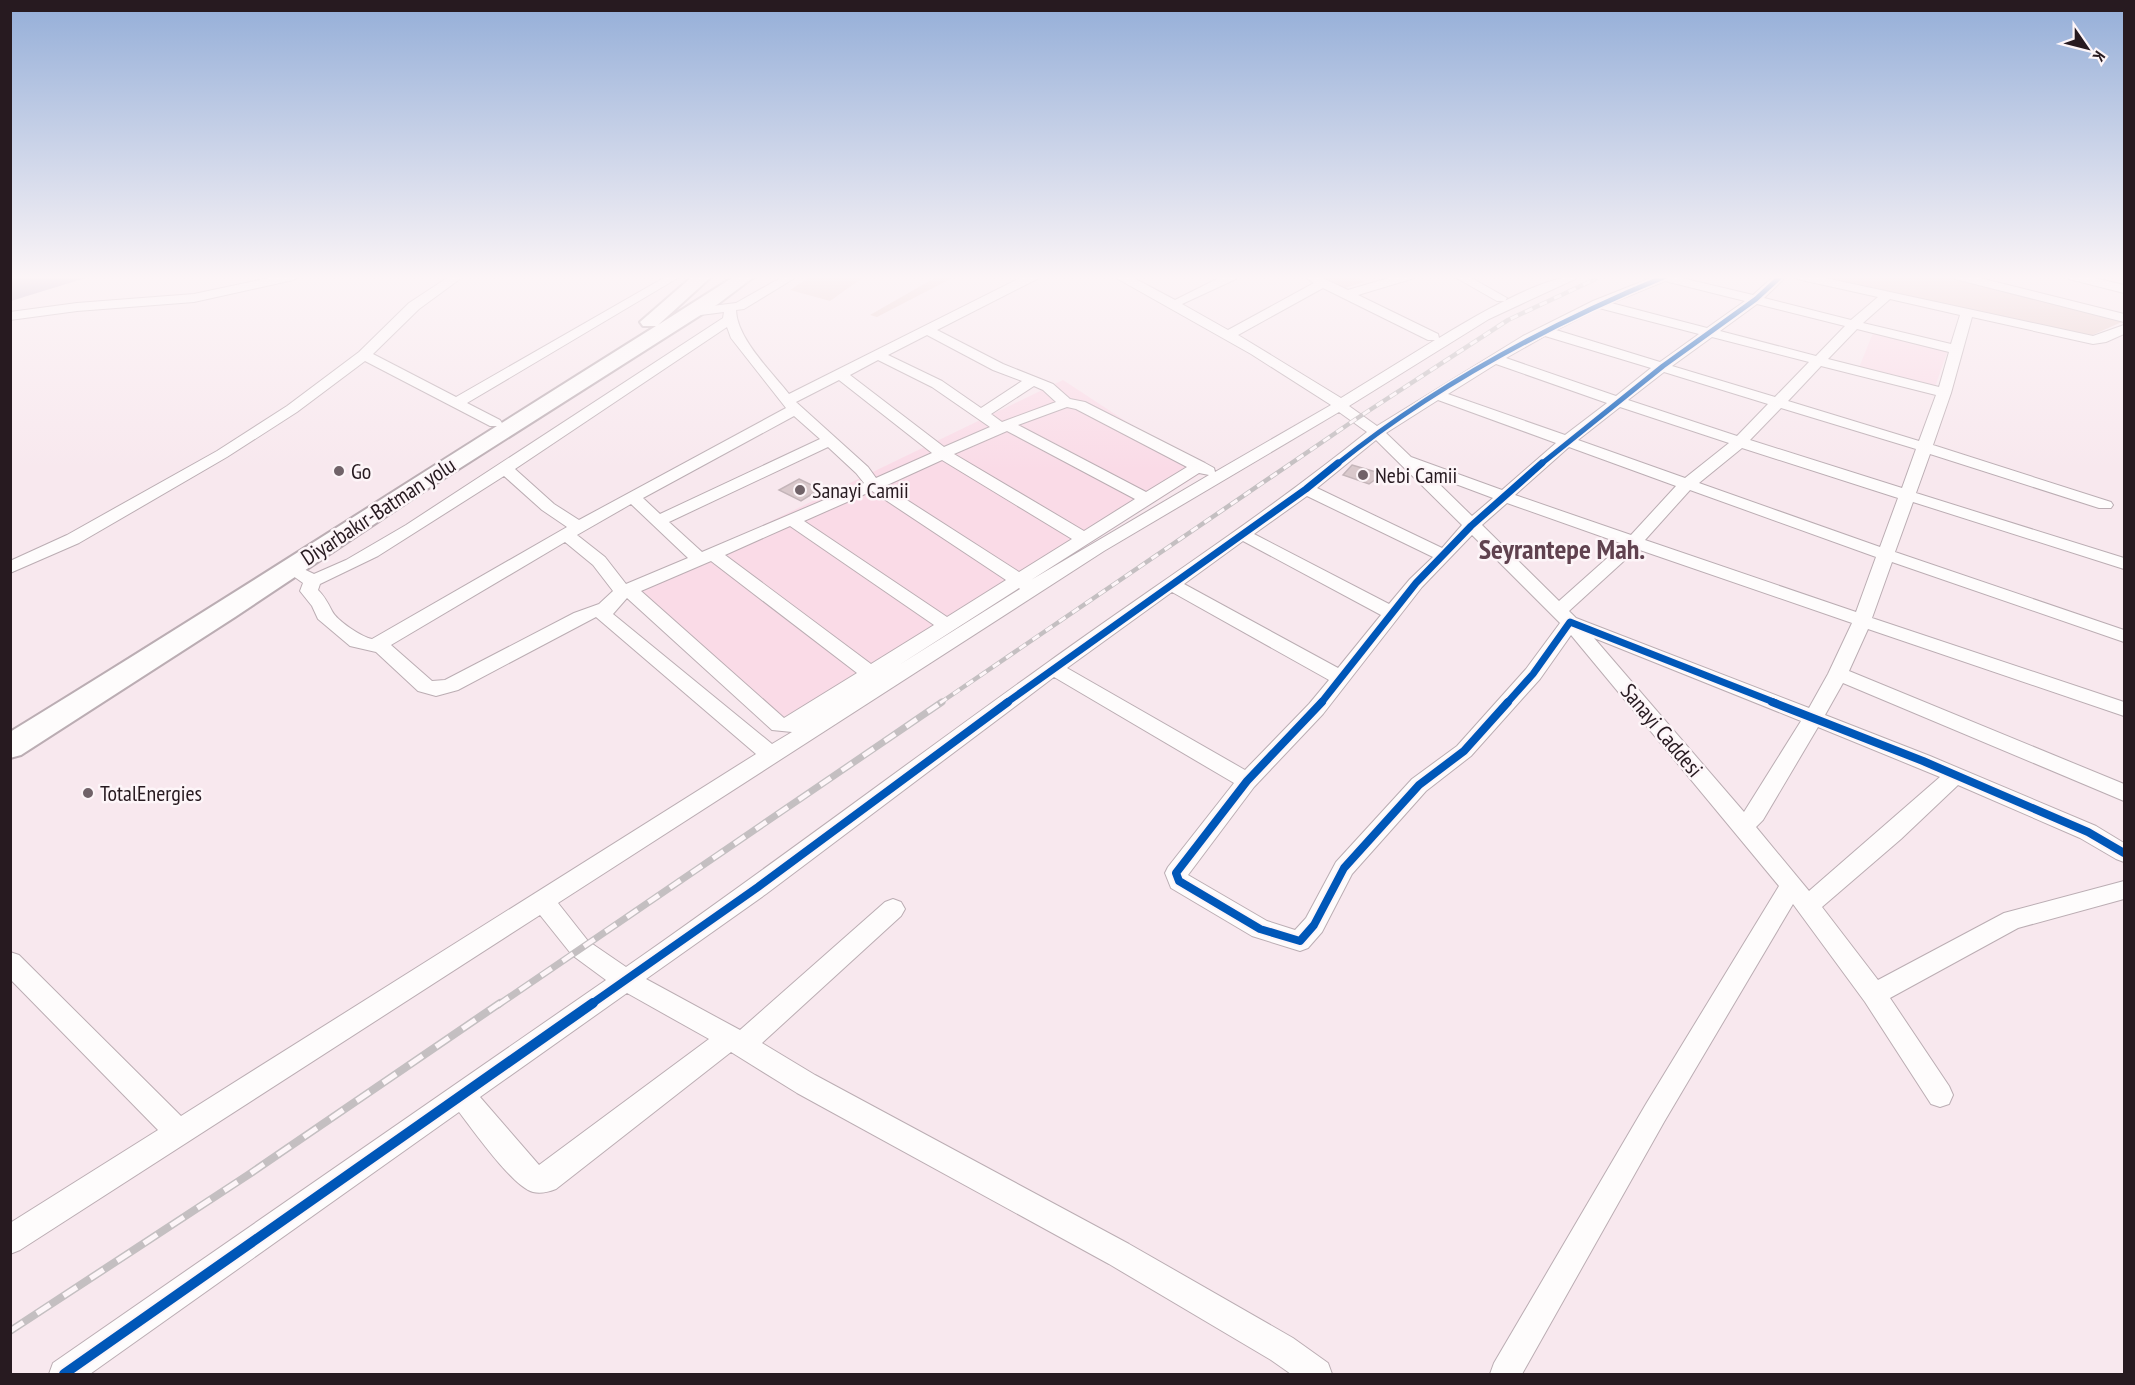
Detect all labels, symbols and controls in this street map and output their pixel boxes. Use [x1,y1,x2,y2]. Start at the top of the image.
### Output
north arrow [2057,18,2117,78]
text: K [2088,47,2110,66]
street label: Diyarbakır-Batman yolu [296,451,460,571]
place label: Go [351,457,371,485]
place label: Nebi Camii [1375,461,1457,489]
marker: Go [332,464,346,478]
marker: Nebi Camii [1356,468,1370,482]
place label: Sanayi Camii [812,476,909,504]
marker: Sanayi Camii [793,483,807,497]
district label: Seyrantepe Mah. [1479,530,1645,567]
street label: Sanayi Caddesi [1615,678,1709,782]
place label: TotalEnergies [100,779,202,807]
marker: TotalEnergies [81,786,95,800]

